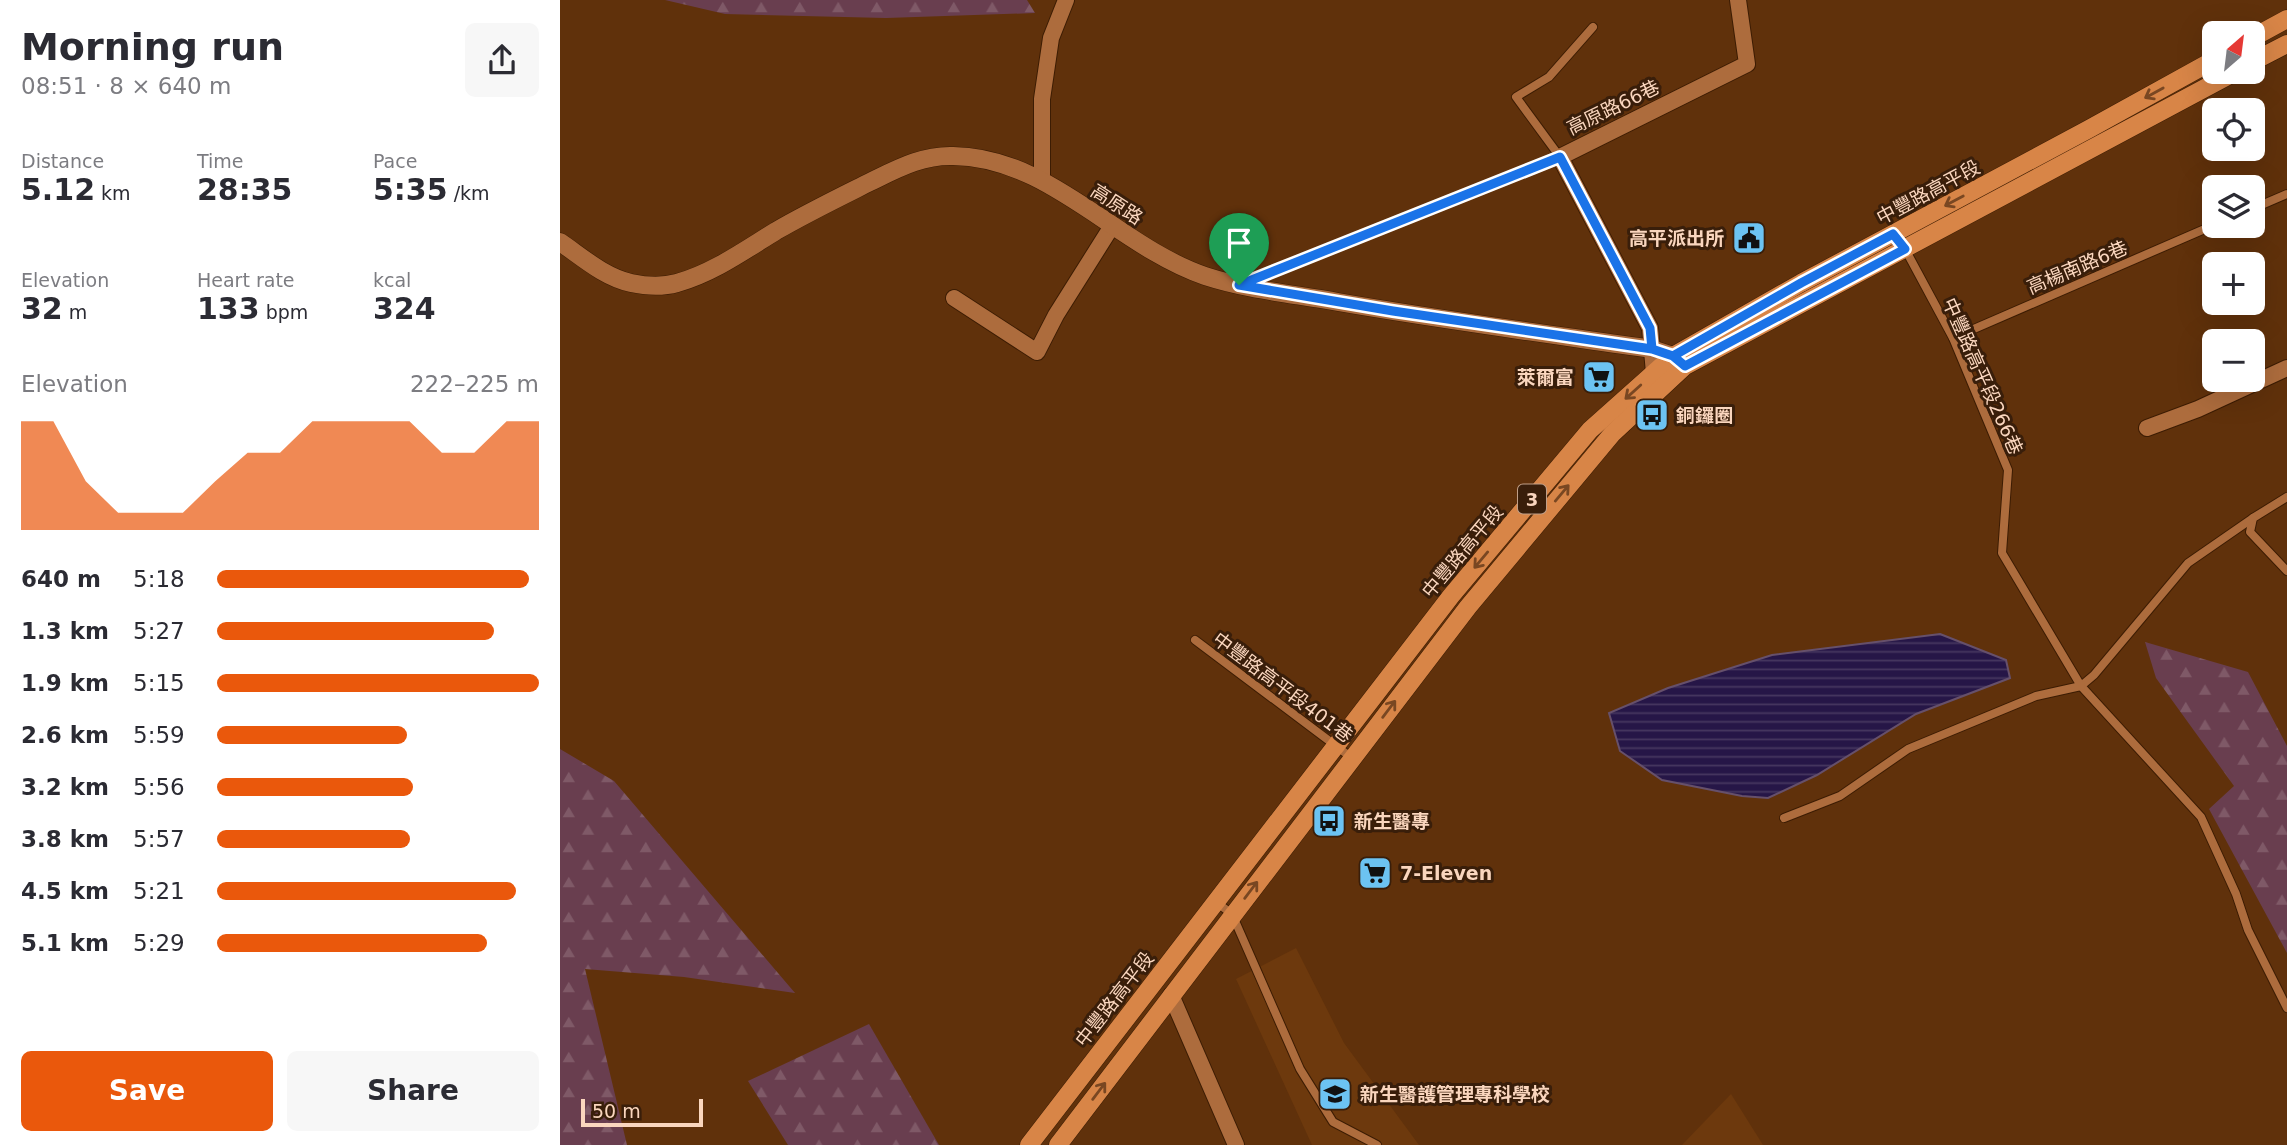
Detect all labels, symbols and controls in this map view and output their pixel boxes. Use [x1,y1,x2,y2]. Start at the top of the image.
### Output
north arrow [2202,21,2264,84]
map controls [2202,21,2265,392]
button: share [465,23,539,97]
text: Morning run [21,25,284,69]
text: 08:51 · 8 × 640 m [21,73,231,99]
street label: 高原路66巷 [1563,75,1663,139]
one-way arrow [2144,87,2165,100]
button: locate [2202,98,2265,161]
text: Distance [21,150,104,172]
text: Time [197,150,244,172]
text: Pace [373,150,417,172]
street label: 中豐路高平段 [1873,156,1983,228]
text: 5.12 [21,172,95,207]
text: 28:35 [197,172,293,207]
text: 5:35 [373,172,448,207]
button: layers [2202,175,2265,238]
street label: 高原路 [1087,179,1147,229]
text: km [95,182,131,204]
text: /km [448,182,490,204]
one-way arrow [1944,195,1965,209]
pin [1209,213,1269,285]
public building icon: 高平派出所 [1730,219,1768,257]
icon: arrive [1220,224,1258,262]
place label: 高平派出所 [1629,227,1724,249]
street label: 高楊南路6巷 [2023,236,2131,298]
button: + [2202,252,2265,315]
text: Elevation [21,269,109,291]
text: Heart rate [197,269,295,291]
text: kcal [373,269,411,291]
text: 32 [21,291,63,326]
text: 133 [197,291,260,326]
text: 324 [373,291,436,326]
street label: 中豐路高平段266巷 [1939,294,2027,458]
text: m [63,301,87,323]
text: bpm [260,301,308,323]
button: − [2202,329,2265,392]
supermarket icon: 萊爾富 [1580,358,1618,396]
place label: 萊爾富 [1517,366,1574,388]
text: Elevation [21,371,128,397]
text: 222–225 m [410,371,539,397]
one-way arrow [1625,383,1642,400]
bus stop icon: 銅鑼圈 [1633,396,1671,434]
place label: 銅鑼圈 [1676,404,1733,426]
one-way arrow [1554,484,1570,502]
road number: 3 [1518,485,1546,514]
street label: 中豐路高平段 [1417,500,1507,602]
one-way arrow [1473,551,1489,569]
text: 640 m [21,566,101,592]
text: 5:18 [133,566,185,592]
text: 1.3 km [21,618,109,644]
text: 5:27 [133,618,185,644]
street label: 中豐路高平段401巷 [1209,627,1357,747]
text: 1.9 km [21,670,109,696]
text: 5:15 [133,670,185,696]
one-way arrow [1382,700,1397,719]
text: 2.6 km [21,722,109,748]
text: 5:59 [133,722,185,748]
text: 3.2 km [21,774,109,800]
text: 5:56 [133,774,185,800]
bus stop icon: 新生醫專 [1310,802,1348,840]
place label: 新生醫專 [1354,810,1430,832]
text: 3.8 km [21,826,109,852]
text: 5:57 [133,826,185,852]
supermarket icon: 7-Eleven [1356,854,1394,892]
place label: 7-Eleven [1400,862,1492,884]
text: 4.5 km [21,878,109,904]
text: 5:21 [133,878,185,904]
one-way arrow [1244,881,1259,900]
text: 5.1 km [21,930,109,956]
text: 5:29 [133,930,185,956]
street label: 中豐路高平段 [1070,947,1158,1051]
button: Save [21,1051,273,1131]
button: Share [287,1051,539,1131]
school or university icon: 新生醫護管理專科學校 [1316,1075,1354,1113]
one-way arrow [1091,1082,1106,1100]
place label: 新生醫護管理專科學校 [1360,1083,1550,1105]
scale bar [581,1096,704,1128]
text: 50 m [592,1100,641,1122]

